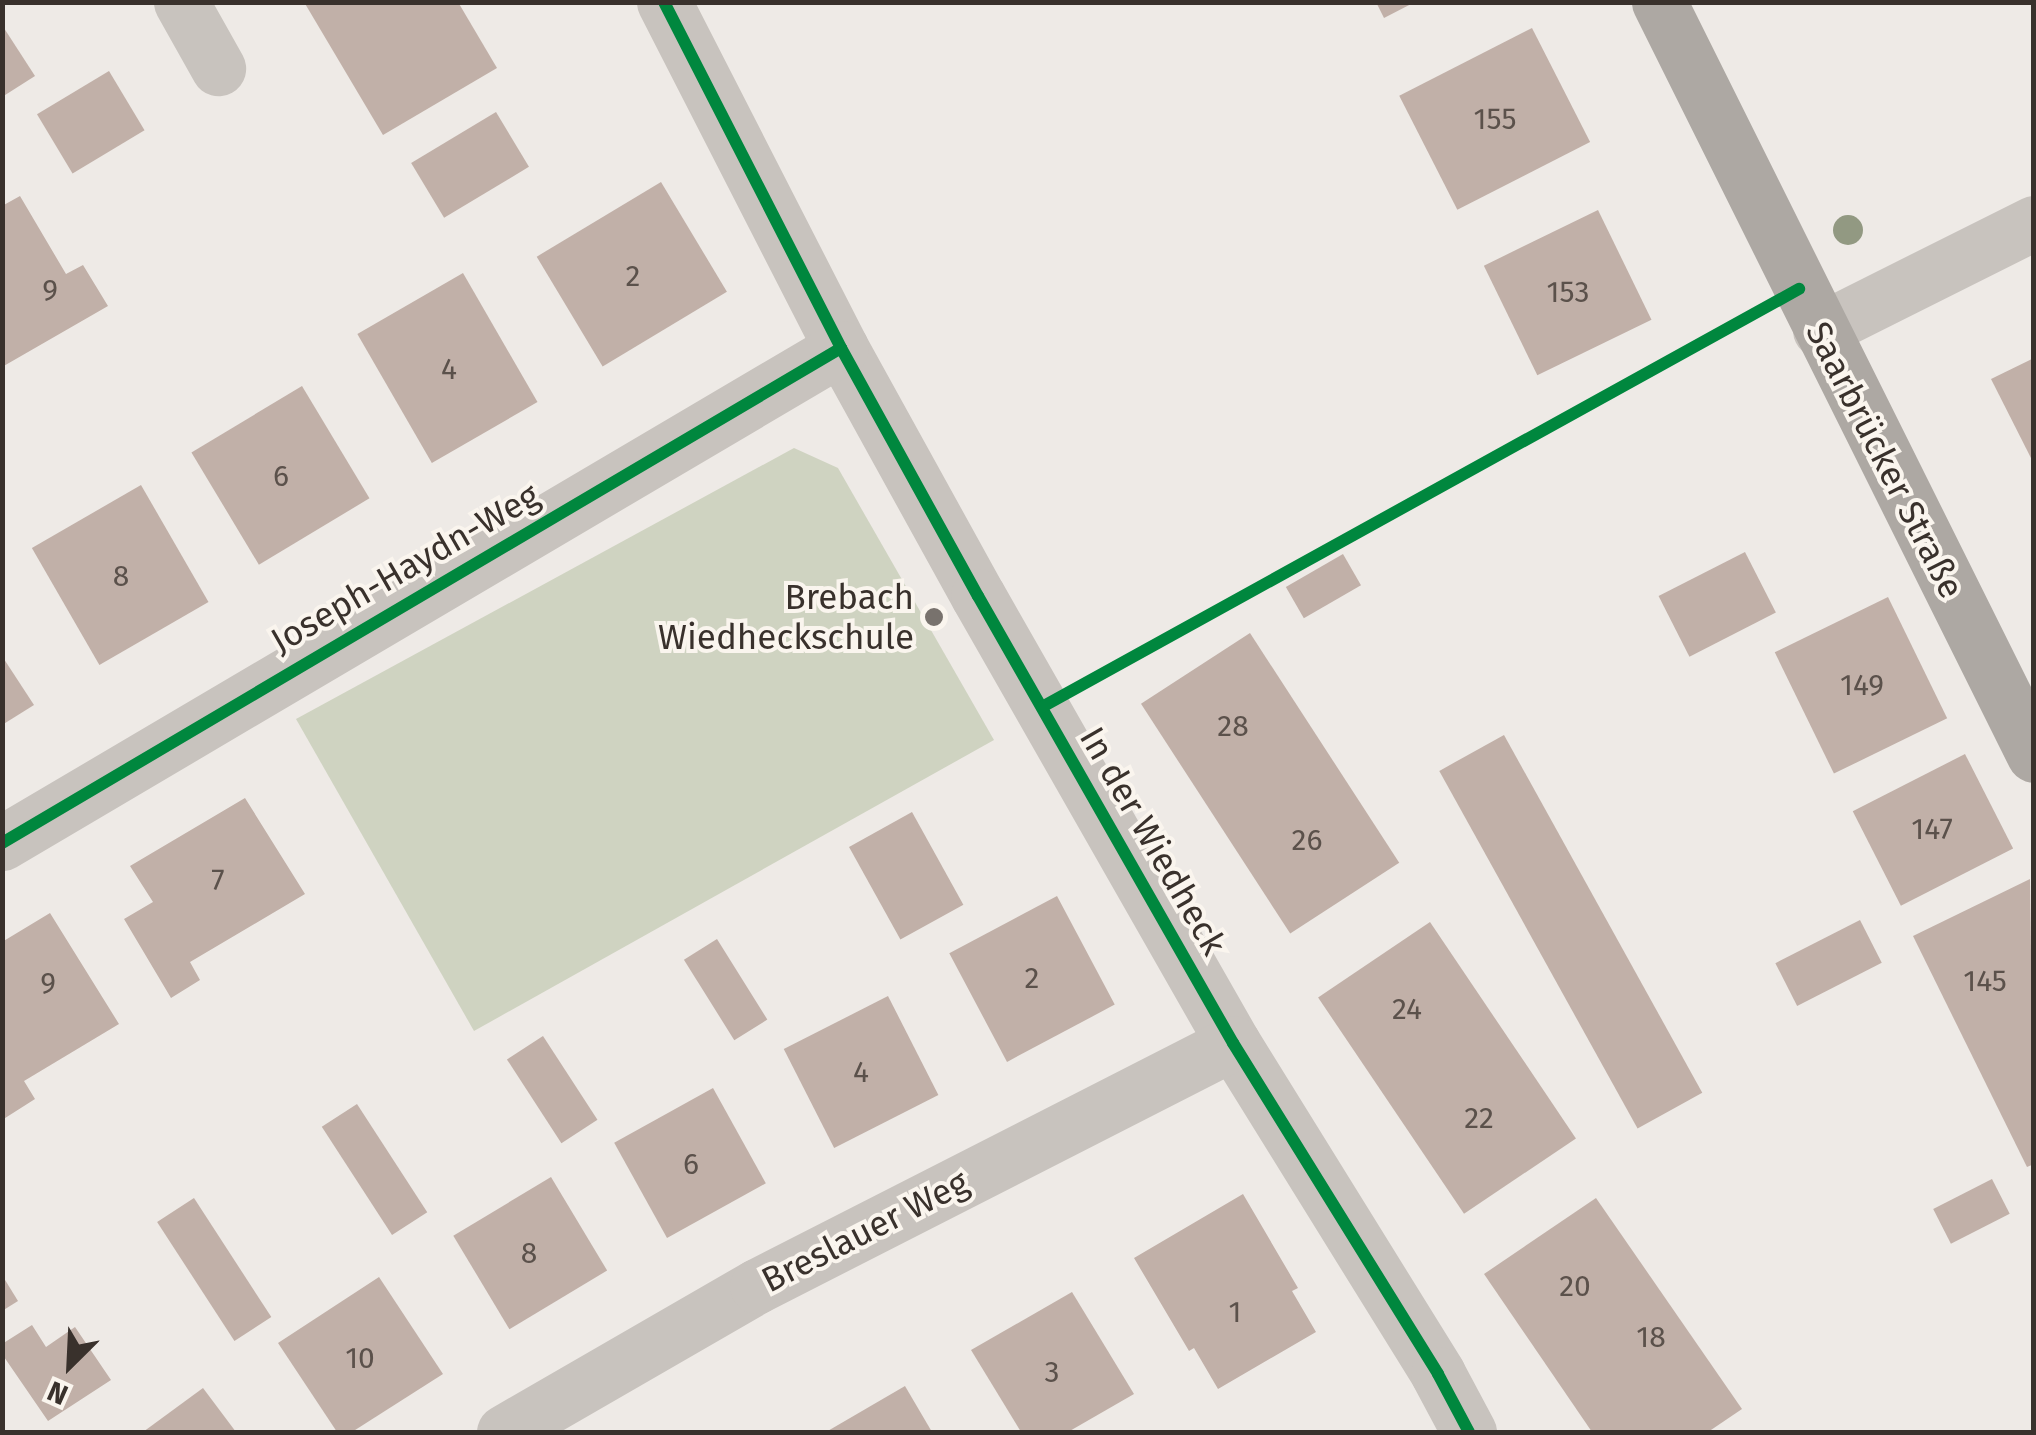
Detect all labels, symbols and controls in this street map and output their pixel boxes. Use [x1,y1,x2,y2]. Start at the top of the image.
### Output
house number: 155 [1474,101,1516,137]
house number: 2 [626,258,640,294]
house number: 9 [42,272,58,308]
house number: 153 [1547,274,1589,310]
street label: Saarbrücker Straße [1797,315,1973,605]
house number: 4 [441,351,457,387]
house number: 6 [273,458,289,494]
street label: Joseph-Haydn-Weg [263,474,547,662]
house number: 8 [113,558,129,594]
place label: Brebach Wiedheckschule [658,576,914,658]
marker: Brebach Wiedheckschule [923,606,945,628]
house number: 149 [1840,667,1884,703]
house number: 28 [1217,708,1249,744]
street label: In der Wiedheck [1071,720,1235,962]
house number: 147 [1911,811,1953,847]
house number: 26 [1292,822,1322,858]
house number: 7 [211,862,225,898]
house number: 2 [1025,960,1039,996]
house number: 145 [1963,963,2007,999]
house number: 9 [40,965,56,1001]
house number: 24 [1392,991,1422,1027]
house number: 4 [853,1054,869,1090]
house number: 22 [1464,1100,1494,1136]
house number: 6 [683,1146,699,1182]
street label: Breslauer Weg [755,1161,975,1301]
house number: 8 [521,1235,537,1271]
house number: 20 [1559,1268,1591,1304]
house number: 1 [1229,1294,1241,1330]
north arrow [20,1315,120,1415]
house number: 18 [1636,1319,1666,1355]
house number: 10 [345,1340,375,1376]
house number: 3 [1045,1354,1059,1390]
text: N [42,1374,73,1412]

